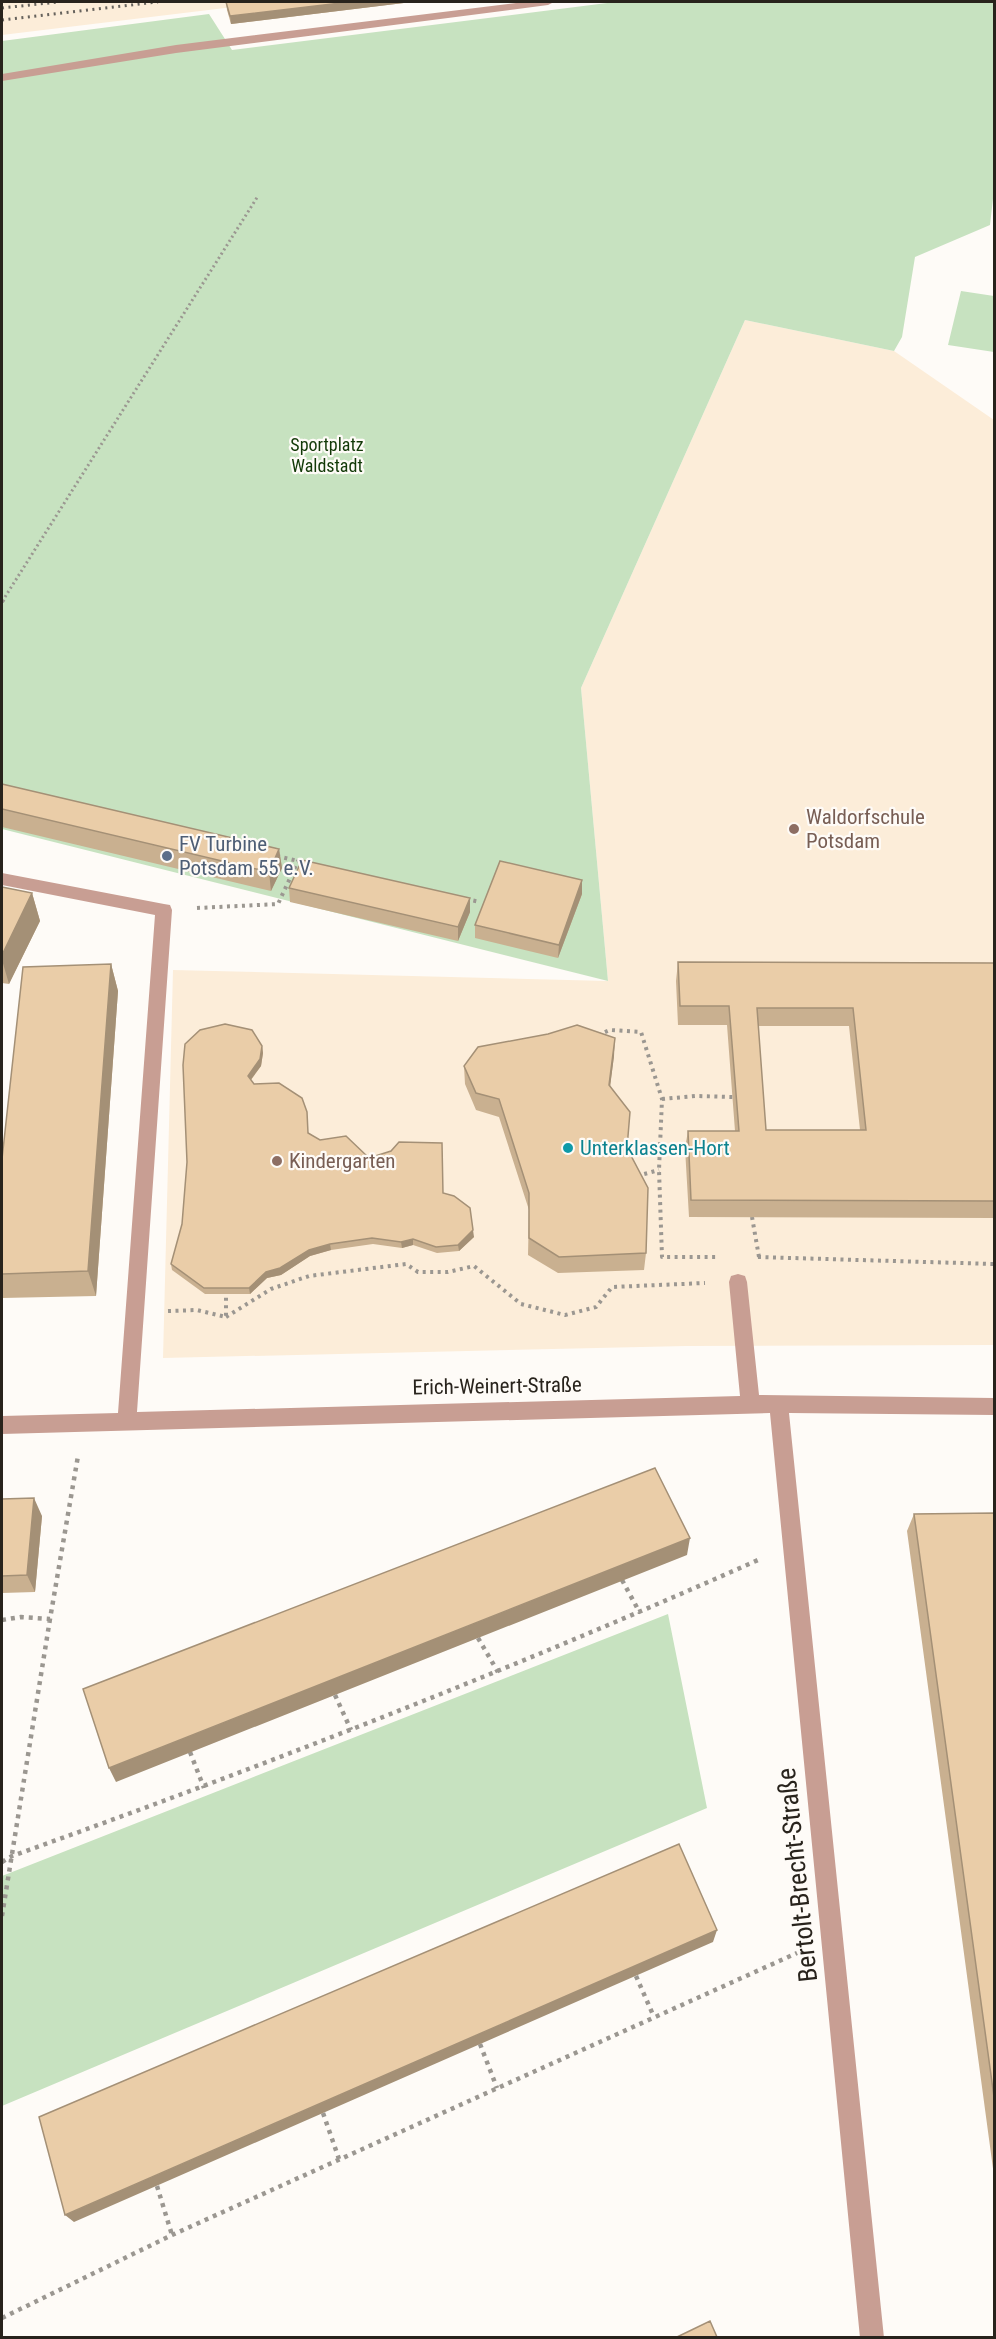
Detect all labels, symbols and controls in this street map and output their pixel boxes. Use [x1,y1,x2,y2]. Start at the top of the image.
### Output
park label: Sportplatz Waldstadt [290,434,364,476]
place label: Waldorfschule Potsdam [806,805,925,853]
marker: Waldorfschule Potsdam [787,822,801,836]
place label: FV Turbine Potsdam 55 e.V. [179,832,314,880]
marker: FV Turbine Potsdam 55 e.V. [160,849,174,863]
place label: Unterklassen-Hort [580,1136,730,1160]
marker: Unterklassen-Hort [561,1141,575,1155]
place label: Kindergarten [289,1149,395,1173]
marker: Kindergarten [270,1154,284,1168]
street label: Erich-Weinert-Straße [412,1373,582,1399]
street label: Bertolt-Brecht-Straße [771,1766,823,1984]

